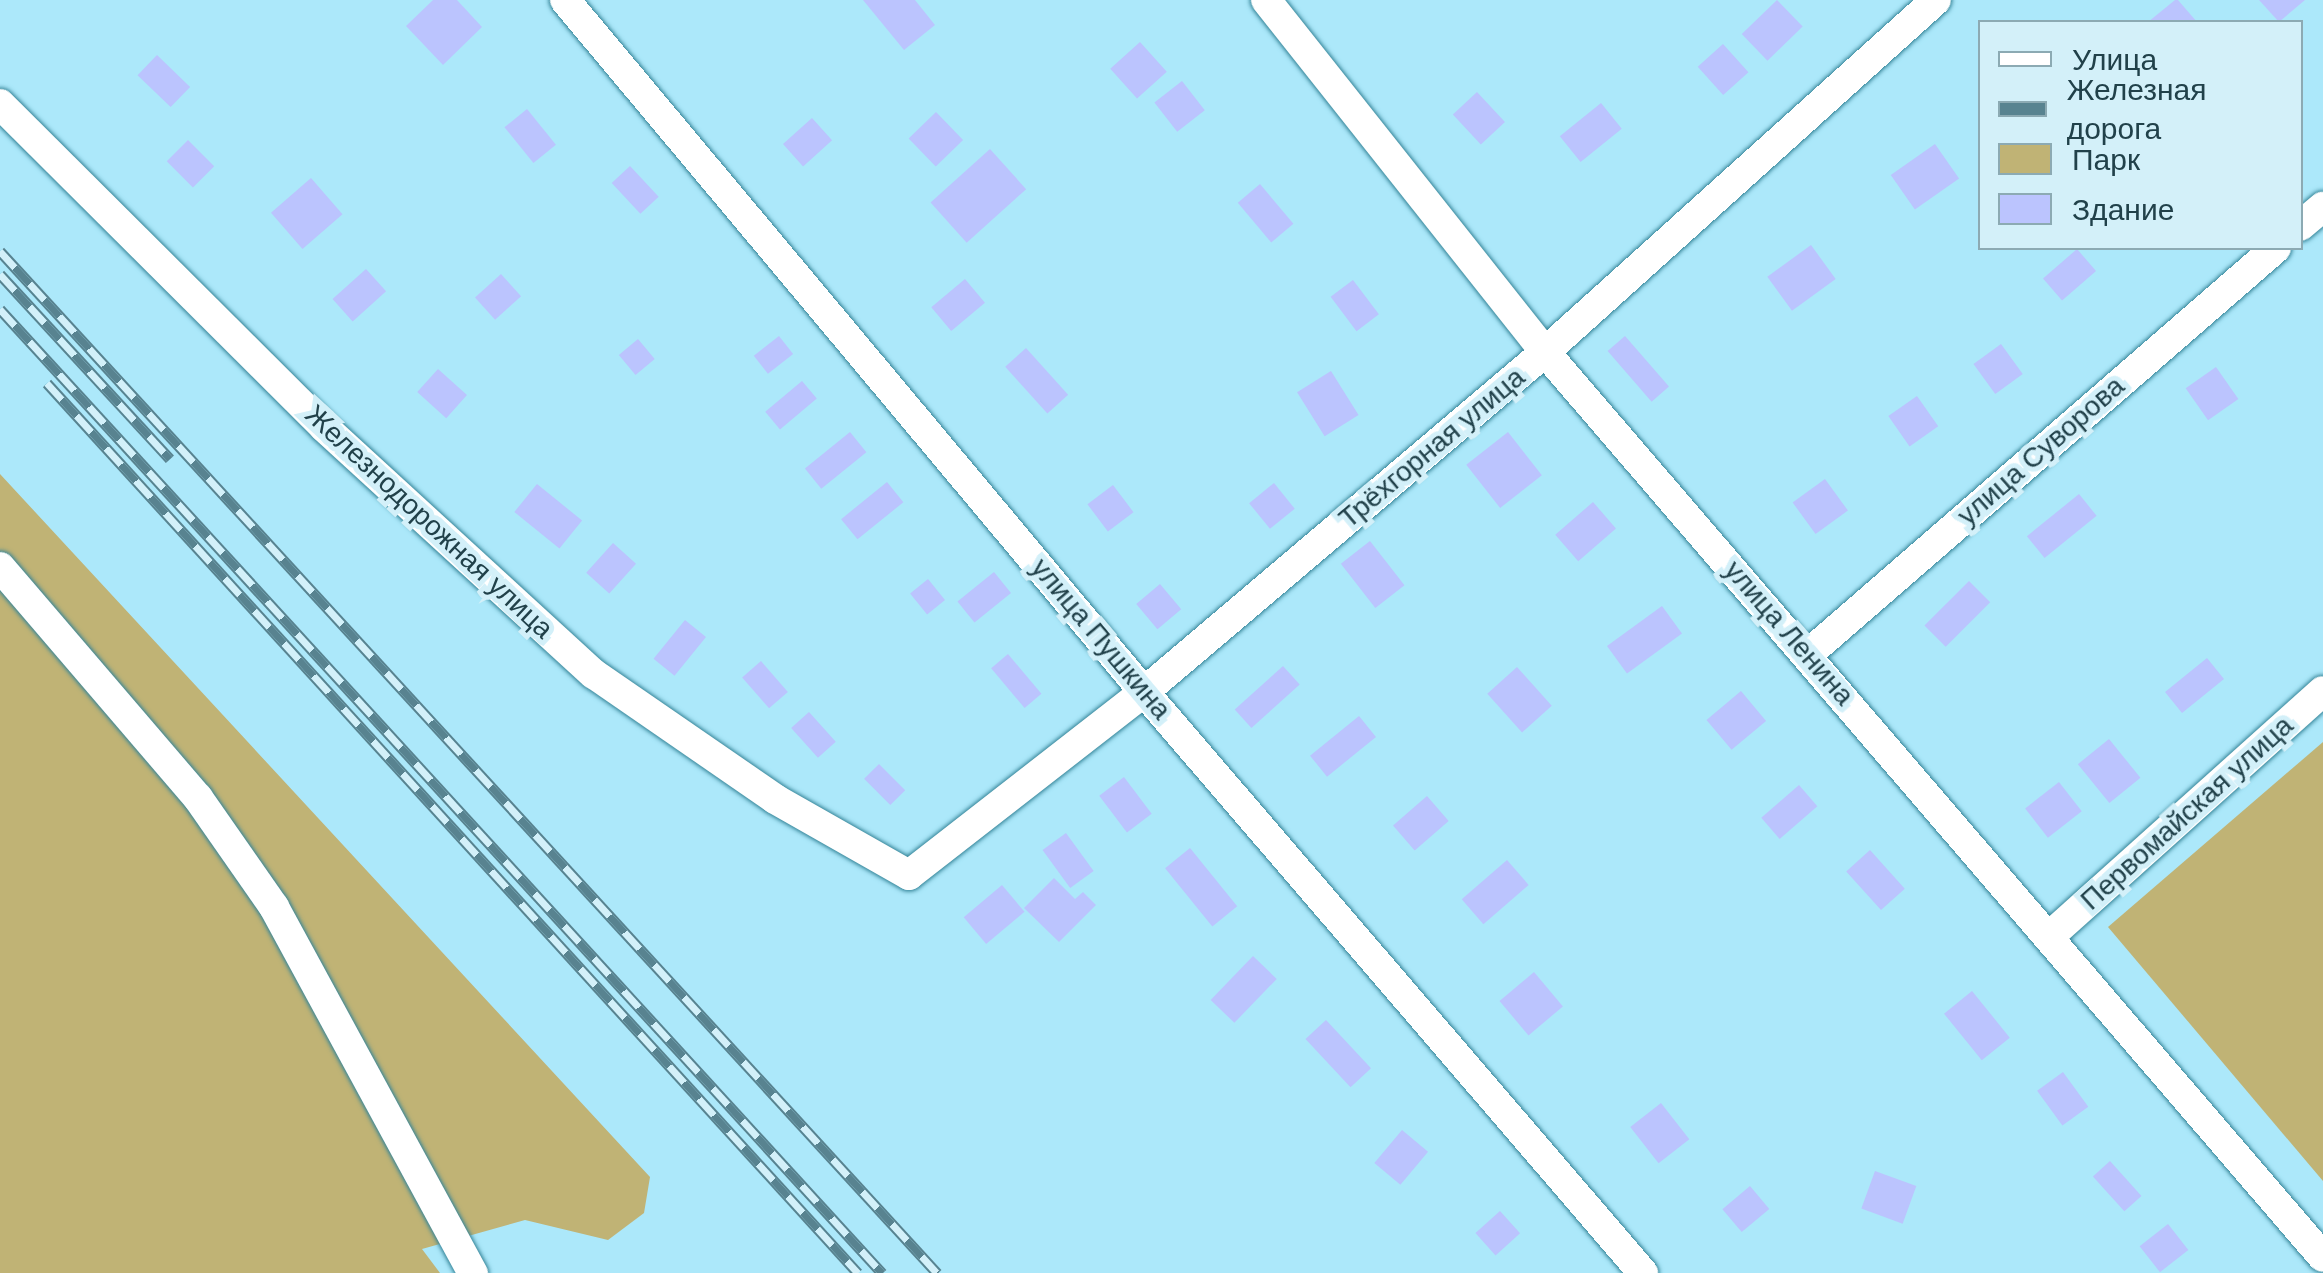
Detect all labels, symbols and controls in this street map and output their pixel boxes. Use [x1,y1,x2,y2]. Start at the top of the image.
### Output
legend [1978,20,2303,250]
text: Улица [2072,40,2157,79]
text: Железная дорога [2067,70,2206,148]
text: Парк [2072,140,2140,179]
text: Здание [2072,190,2174,229]
street label: Трёхгорная улица [1332,361,1532,535]
street label: улица Суворова [1951,369,2131,533]
street label: Железнодорожная улица [298,398,560,646]
street label: улица Пушкина [1024,552,1178,726]
street label: улица Ленина [1717,554,1861,712]
street label: Первомайская улица [2074,709,2300,917]

